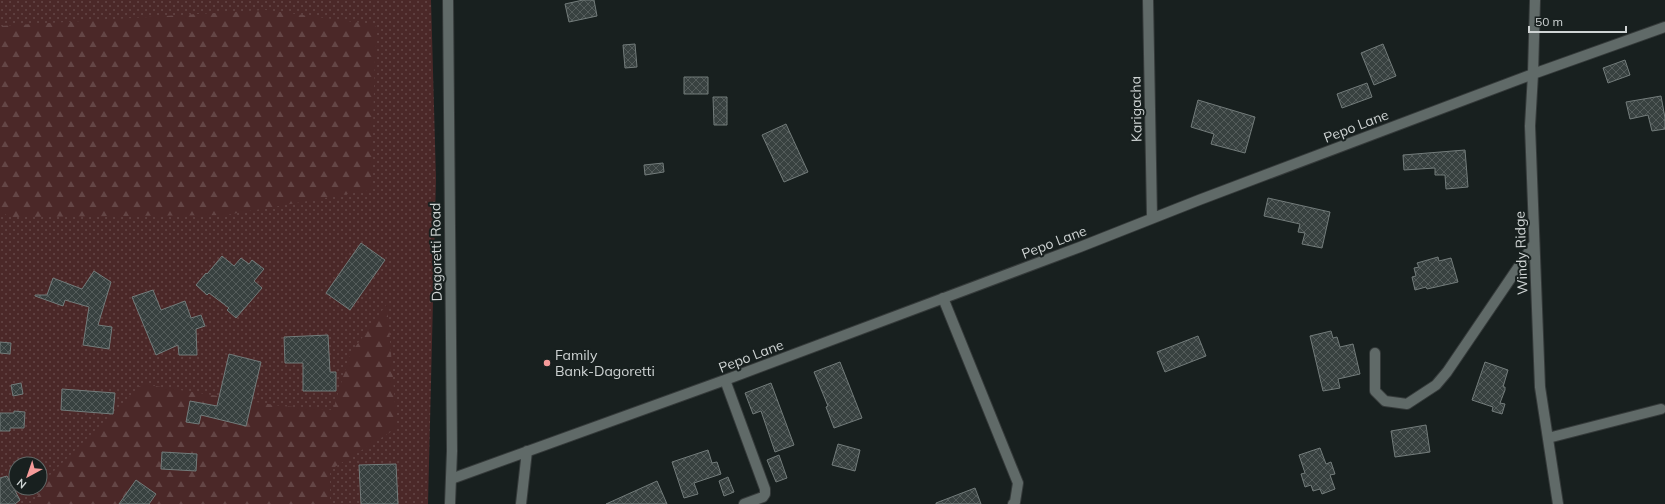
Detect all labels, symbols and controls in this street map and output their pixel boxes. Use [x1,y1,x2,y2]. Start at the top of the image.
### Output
scale bar [1529,8,1626,34]
text: 50 m [1535,14,1563,29]
street label: Karigacha [1126,76,1146,142]
street label: Pepo Lane [1321,105,1391,147]
street label: Dagoretti Road [426,202,446,302]
street label: Windy Ridge [1511,211,1531,295]
street label: Pepo Lane [1019,221,1089,263]
street label: Pepo Lane [716,335,786,377]
place label: Family Bank-Dagoretti [555,346,655,380]
marker: Family Bank-Dagoretti [542,358,552,368]
north arrow [8,456,48,496]
text: N [14,476,29,492]

